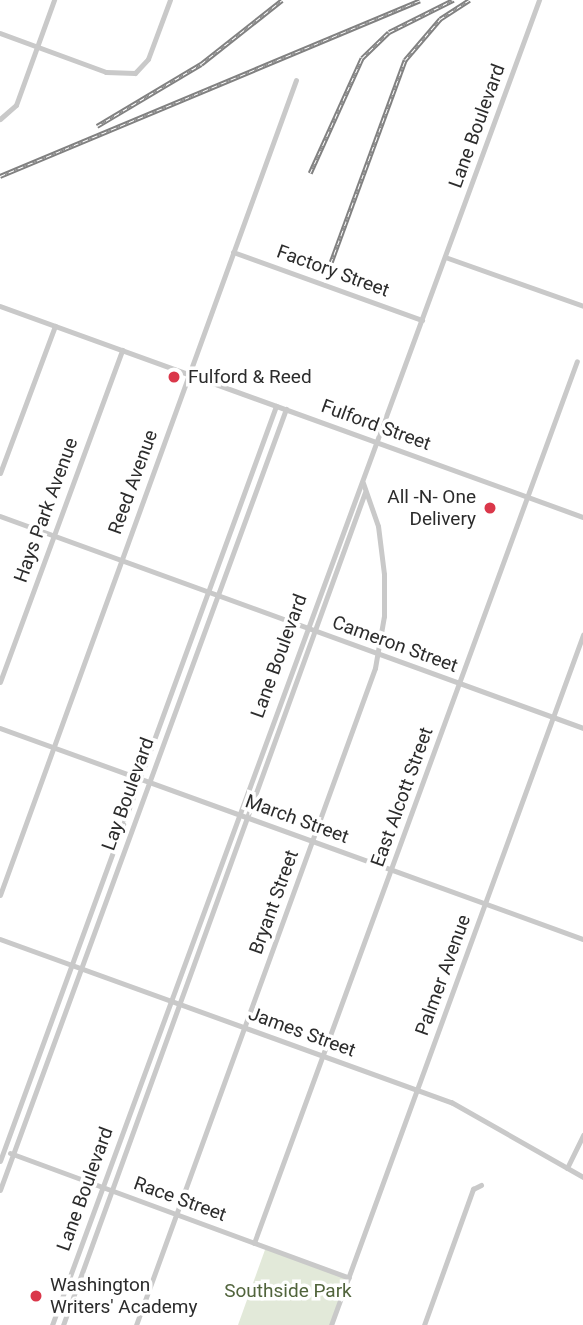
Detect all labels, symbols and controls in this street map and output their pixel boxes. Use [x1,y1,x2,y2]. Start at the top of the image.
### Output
street label: Lane Boulevard [444,61,510,191]
street label: Factory Street [274,240,392,302]
place label: Fulford & Reed [188,366,312,388]
marker: Fulford & Reed [166,369,182,385]
street label: Fulford Street [318,395,434,455]
street label: Reed Avenue [104,427,162,537]
street label: Hays Park Avenue [9,435,83,585]
place label: All -N- One Delivery [387,486,476,530]
marker: All -N- One Delivery [482,500,498,516]
street label: Lane Boulevard [246,591,312,721]
street label: Cameron Street [329,611,461,677]
street label: East Alcott Street [366,724,438,870]
street label: Lay Boulevard [97,735,159,853]
street label: March Street [242,790,352,848]
street label: Bryant Street [245,847,303,957]
street label: Palmer Avenue [411,911,475,1039]
street label: James Street [245,1002,359,1062]
street label: Lane Boulevard [52,1124,118,1254]
street label: Race Street [131,1172,229,1226]
place label: Washington Writers' Academy [50,1274,197,1318]
park label: Southside Park [224,1280,352,1302]
marker: Washington Writers' Academy [28,1288,44,1304]

